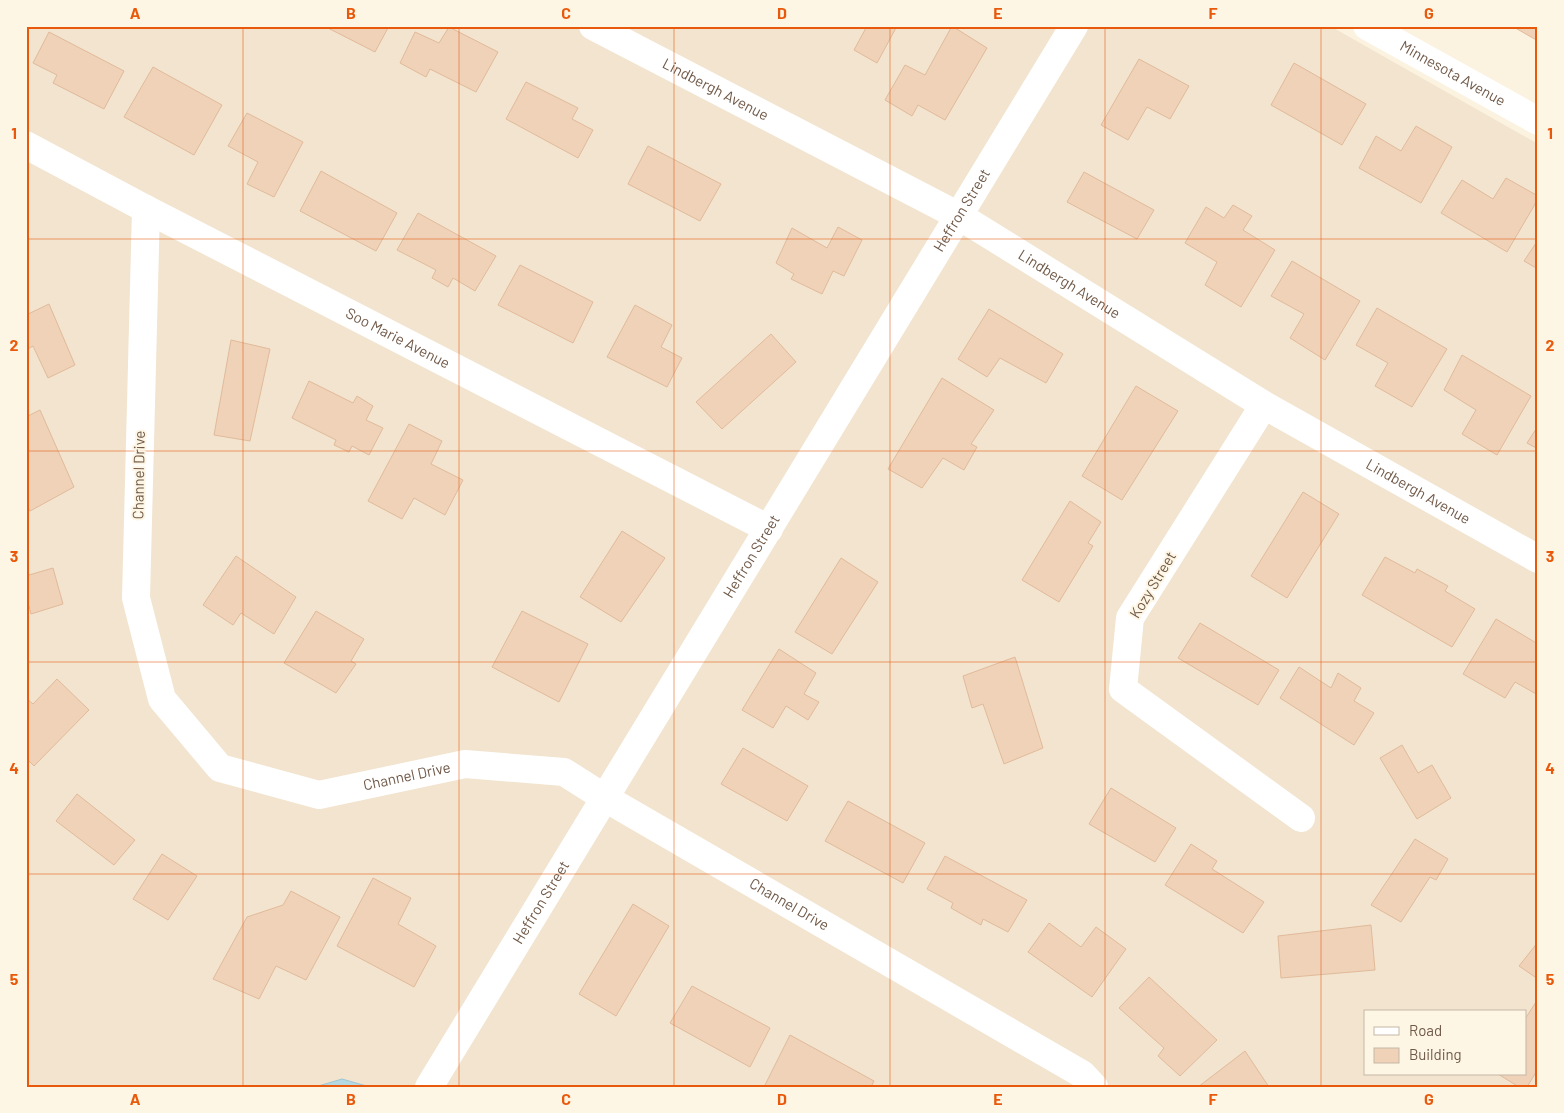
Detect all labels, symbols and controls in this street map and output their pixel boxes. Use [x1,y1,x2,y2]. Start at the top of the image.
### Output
text: A [130,3,141,22]
text: B [346,3,356,22]
text: C [561,3,571,22]
text: D [777,3,787,22]
text: E [993,3,1003,22]
text: F [1209,3,1218,22]
text: G [1424,3,1434,22]
street label: Minnesota Avenue [1397,36,1509,109]
street label: Lindbergh Avenue [660,54,772,124]
text: 1 [11,123,17,142]
text: 1 [1547,123,1553,142]
street label: Heffron Street [929,165,993,255]
street label: Lindbergh Avenue [1015,245,1124,322]
street label: Soo Marie Avenue [343,303,453,372]
text: 2 [10,335,19,354]
text: 2 [1546,335,1555,354]
street label: Channel Drive [128,430,148,520]
street label: Lindbergh Avenue [1363,454,1474,527]
street label: Heffron Street [719,511,783,601]
text: 3 [10,546,18,565]
text: 3 [1546,546,1554,565]
street label: Kozy Street [1125,548,1179,621]
street label: Channel Drive [361,757,452,793]
text: 4 [9,758,19,777]
text: 4 [1545,758,1555,777]
street label: Heffron Street [508,857,572,947]
street label: Channel Drive [747,874,833,934]
text: 5 [10,969,19,988]
text: 5 [1546,969,1555,988]
legend [1364,1010,1526,1076]
text: Road [1409,1021,1442,1039]
text: Building [1409,1045,1462,1063]
text: A [130,1089,141,1108]
text: B [346,1089,356,1108]
text: C [561,1089,571,1108]
text: D [777,1089,787,1108]
text: E [993,1089,1003,1108]
text: F [1209,1089,1218,1108]
text: G [1424,1089,1434,1108]

